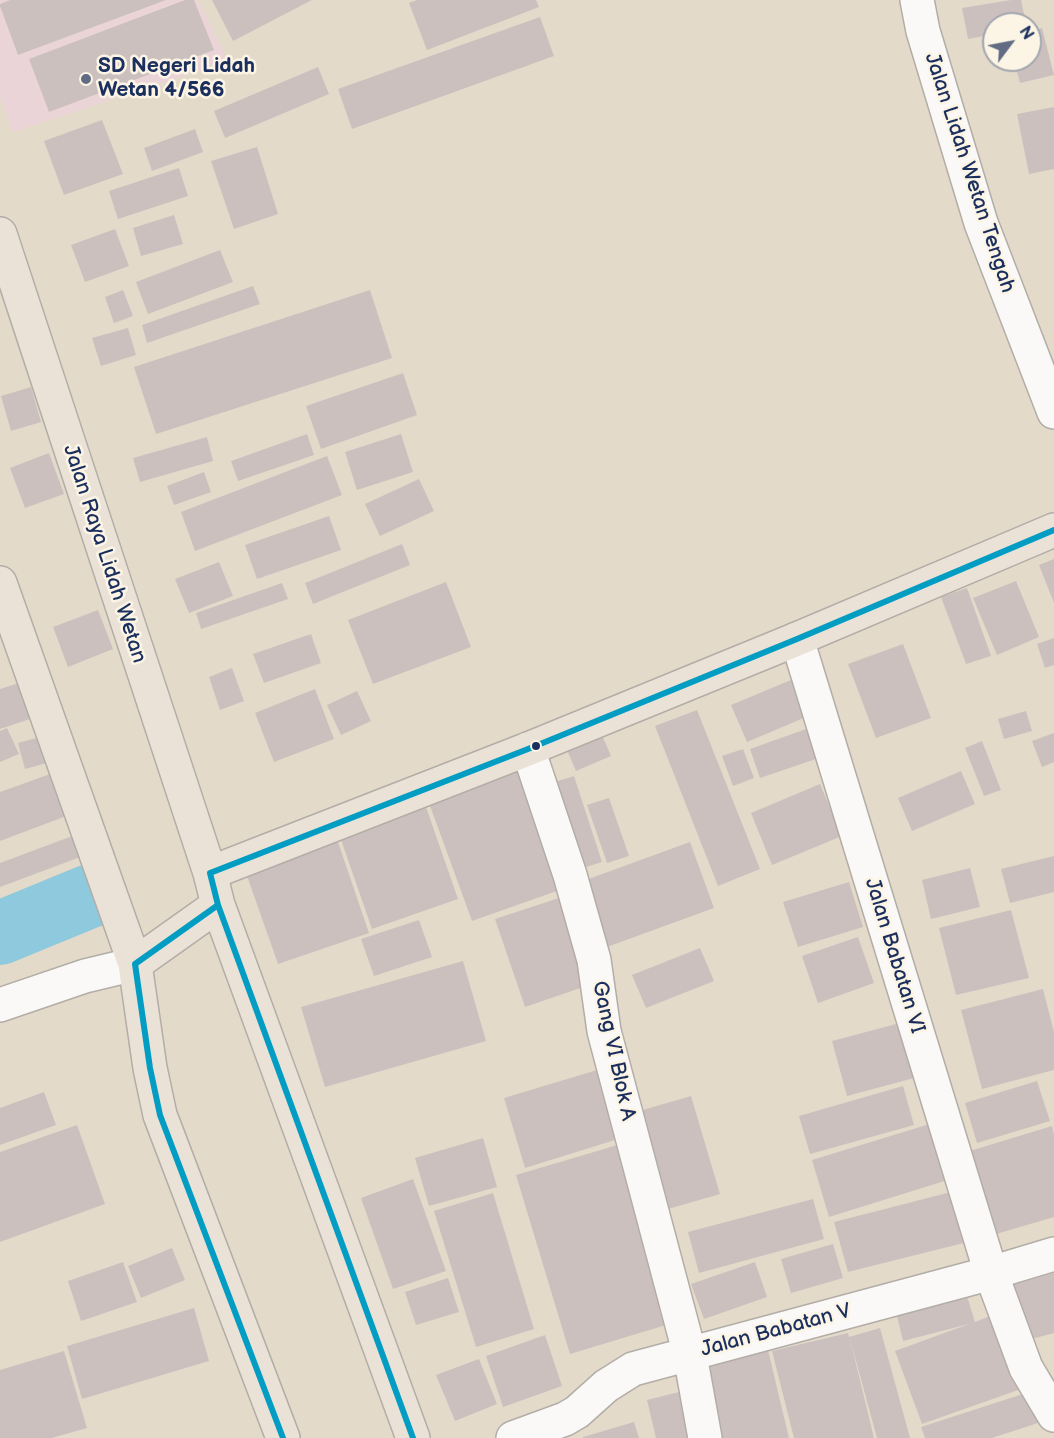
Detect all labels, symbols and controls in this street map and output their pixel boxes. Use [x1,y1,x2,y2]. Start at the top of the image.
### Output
north arrow [982,12,1042,72]
text: N [1015,23,1037,43]
street label: Jalan Lidah Wetan Tengah [918,50,1020,296]
place label: SD Negeri Lidah Wetan 4/566 [98,54,255,104]
marker: SD Negeri Lidah Wetan 4/566 [79,72,93,86]
street label: Jalan Raya Lidah Wetan [57,442,151,666]
unlabelled marker [530,740,542,752]
street label: Jalan Babatan VI [858,875,930,1037]
street label: Gang VI Blok A [586,979,640,1123]
street label: Jalan Babatan V [698,1299,854,1363]

